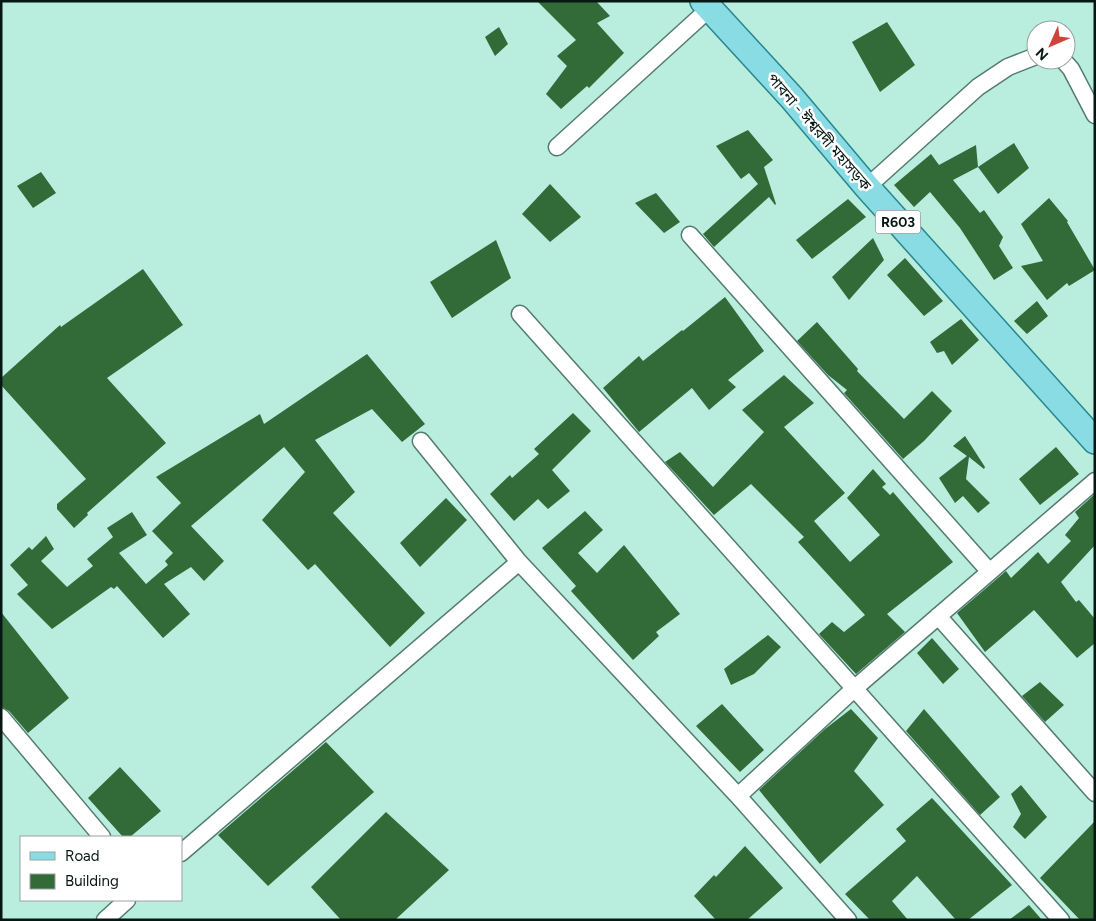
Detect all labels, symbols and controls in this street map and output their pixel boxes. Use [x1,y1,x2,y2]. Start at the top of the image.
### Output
north arrow [1026,20,1076,70]
text: N [1032,44,1052,64]
street label: পাবনা - ঈশ্বরদী মহাসড়ক [763,70,875,195]
road number: R603 [876,210,920,233]
legend [20,836,182,901]
text: Road [65,847,100,865]
text: Building [65,872,119,890]

